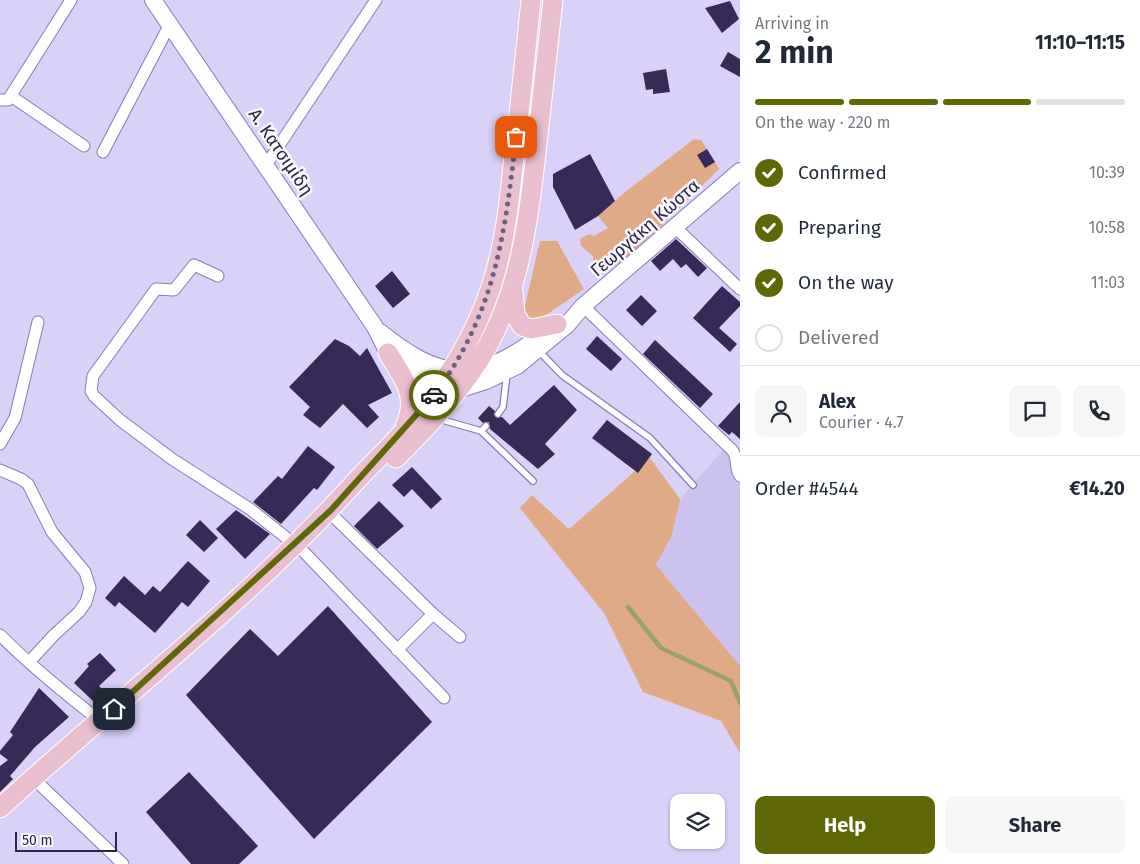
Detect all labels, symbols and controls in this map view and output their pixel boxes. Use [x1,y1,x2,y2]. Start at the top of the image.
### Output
text: Arriving in [755,14,829,33]
text: 11:10–11:15 [1035,31,1125,54]
text: 2 min [755,33,834,71]
street label: Α. Κατσιμίδη [244,104,318,200]
text: On the way · 220 m [755,113,890,132]
pin [495,116,537,158]
icon: bag [502,123,530,151]
icon: check [755,159,783,187]
text: Confirmed [798,161,887,184]
text: 10:39 [1089,163,1125,182]
street label: Γεωργάκη Κώστα [586,175,704,281]
icon: check [755,214,783,242]
text: Preparing [798,216,881,239]
text: 10:58 [1088,218,1125,237]
icon: check [755,269,783,297]
text: On the way [798,271,894,294]
text: 11:03 [1091,273,1125,292]
text: Delivered [798,326,880,349]
courier [409,370,459,420]
icon: car [420,381,448,409]
button: person [755,385,807,437]
button: chat [1009,385,1061,437]
button: phone [1073,385,1125,437]
text: Alex [819,390,856,413]
text: Courier · 4.7 [819,413,904,432]
text: Order #4544 [755,477,859,500]
text: €14.20 [1069,477,1125,500]
pin [93,688,135,730]
icon: home [100,695,128,723]
map controls [670,794,725,849]
button: layers [670,794,725,849]
button: Help [755,796,935,854]
button: Share [945,796,1125,854]
scale bar [15,829,118,852]
text: 50 m [22,832,53,849]

